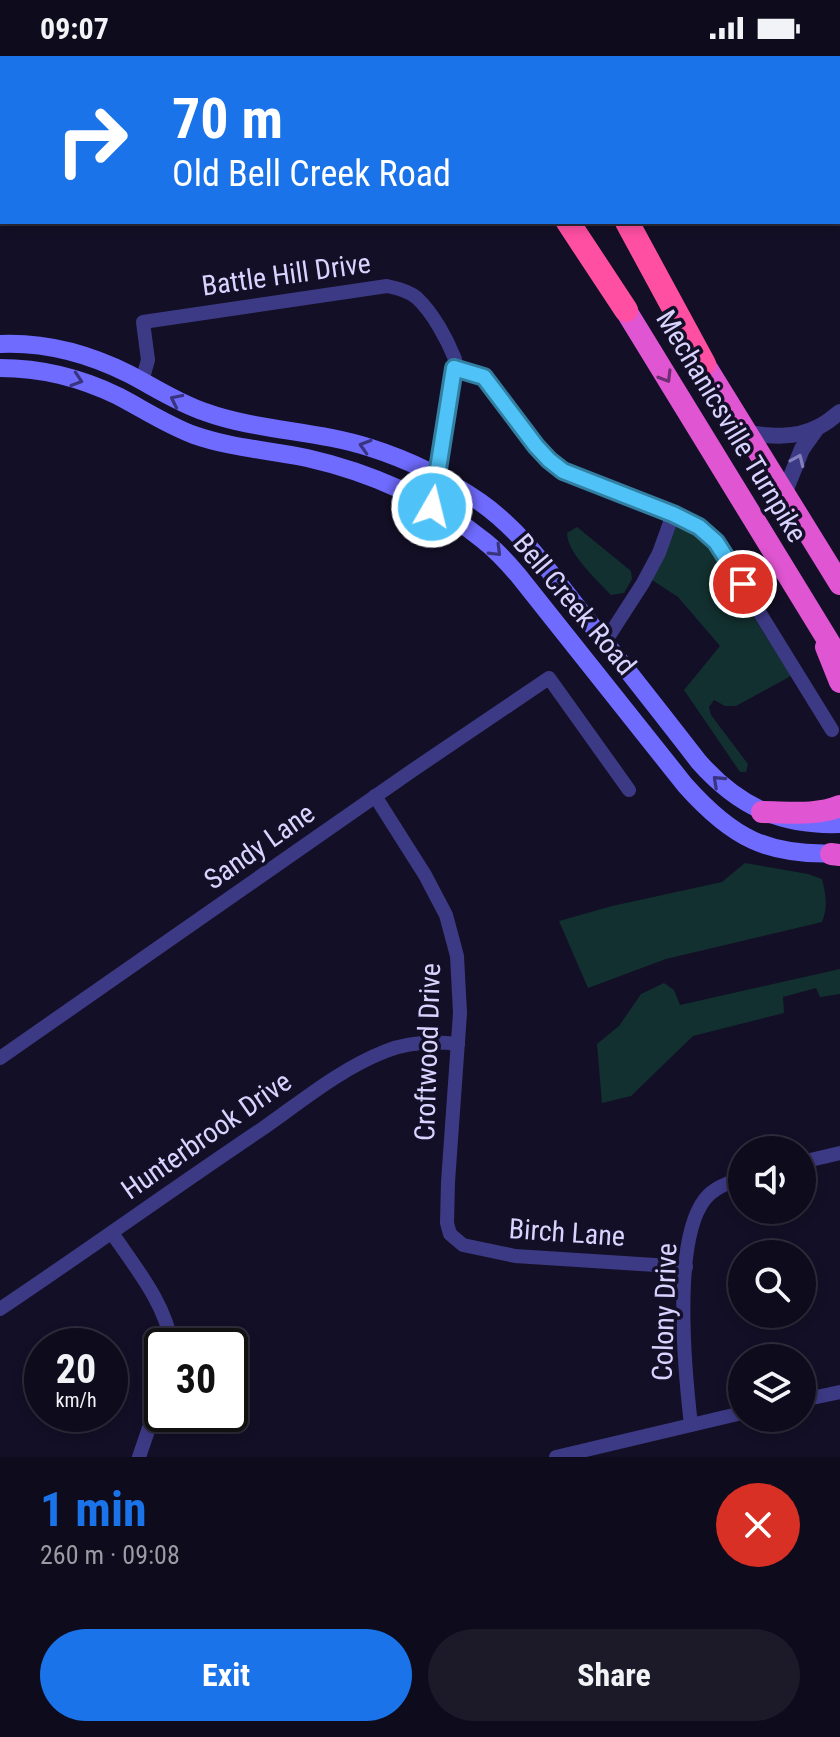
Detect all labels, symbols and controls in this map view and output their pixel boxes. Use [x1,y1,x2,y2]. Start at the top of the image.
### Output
text: 09:07 [40,11,109,46]
text: 70 m [172,86,283,152]
icon: right [40,88,144,192]
text: Old Bell Creek Road [172,153,451,195]
street label: Battle Hill Drive [200,246,373,303]
street label: Mechanicsville Turnpike [649,304,814,548]
one-way arrow [657,368,672,382]
one-way arrow [69,371,83,387]
one-way arrow [170,394,185,410]
one-way arrow [358,439,372,455]
one-way arrow [788,454,804,468]
position arrow [390,465,474,549]
street label: Bell Creek Road [506,527,643,681]
one-way arrow [487,542,501,556]
pin [709,550,777,618]
icon: arrive [721,562,765,606]
one-way arrow [712,776,727,790]
street label: Sandy Lane [198,797,321,896]
street label: Croftwood Drive [408,963,447,1141]
street label: Hunterbrook Drive [115,1065,297,1206]
map controls [728,1136,816,1432]
button: sound [728,1136,816,1224]
street label: Birch Lane [508,1212,626,1253]
button: search [728,1240,816,1328]
street label: Colony Drive [646,1243,683,1382]
speed limit sign: 30 [144,1328,248,1432]
button: layers [728,1344,816,1432]
text: 20 [56,1346,96,1393]
text: km/h [55,1388,97,1412]
text: 1 min [40,1481,147,1538]
button: close [716,1483,800,1567]
text: 260 m · 09:08 [40,1540,180,1570]
button: Exit [40,1629,412,1721]
button: Share [428,1629,800,1721]

